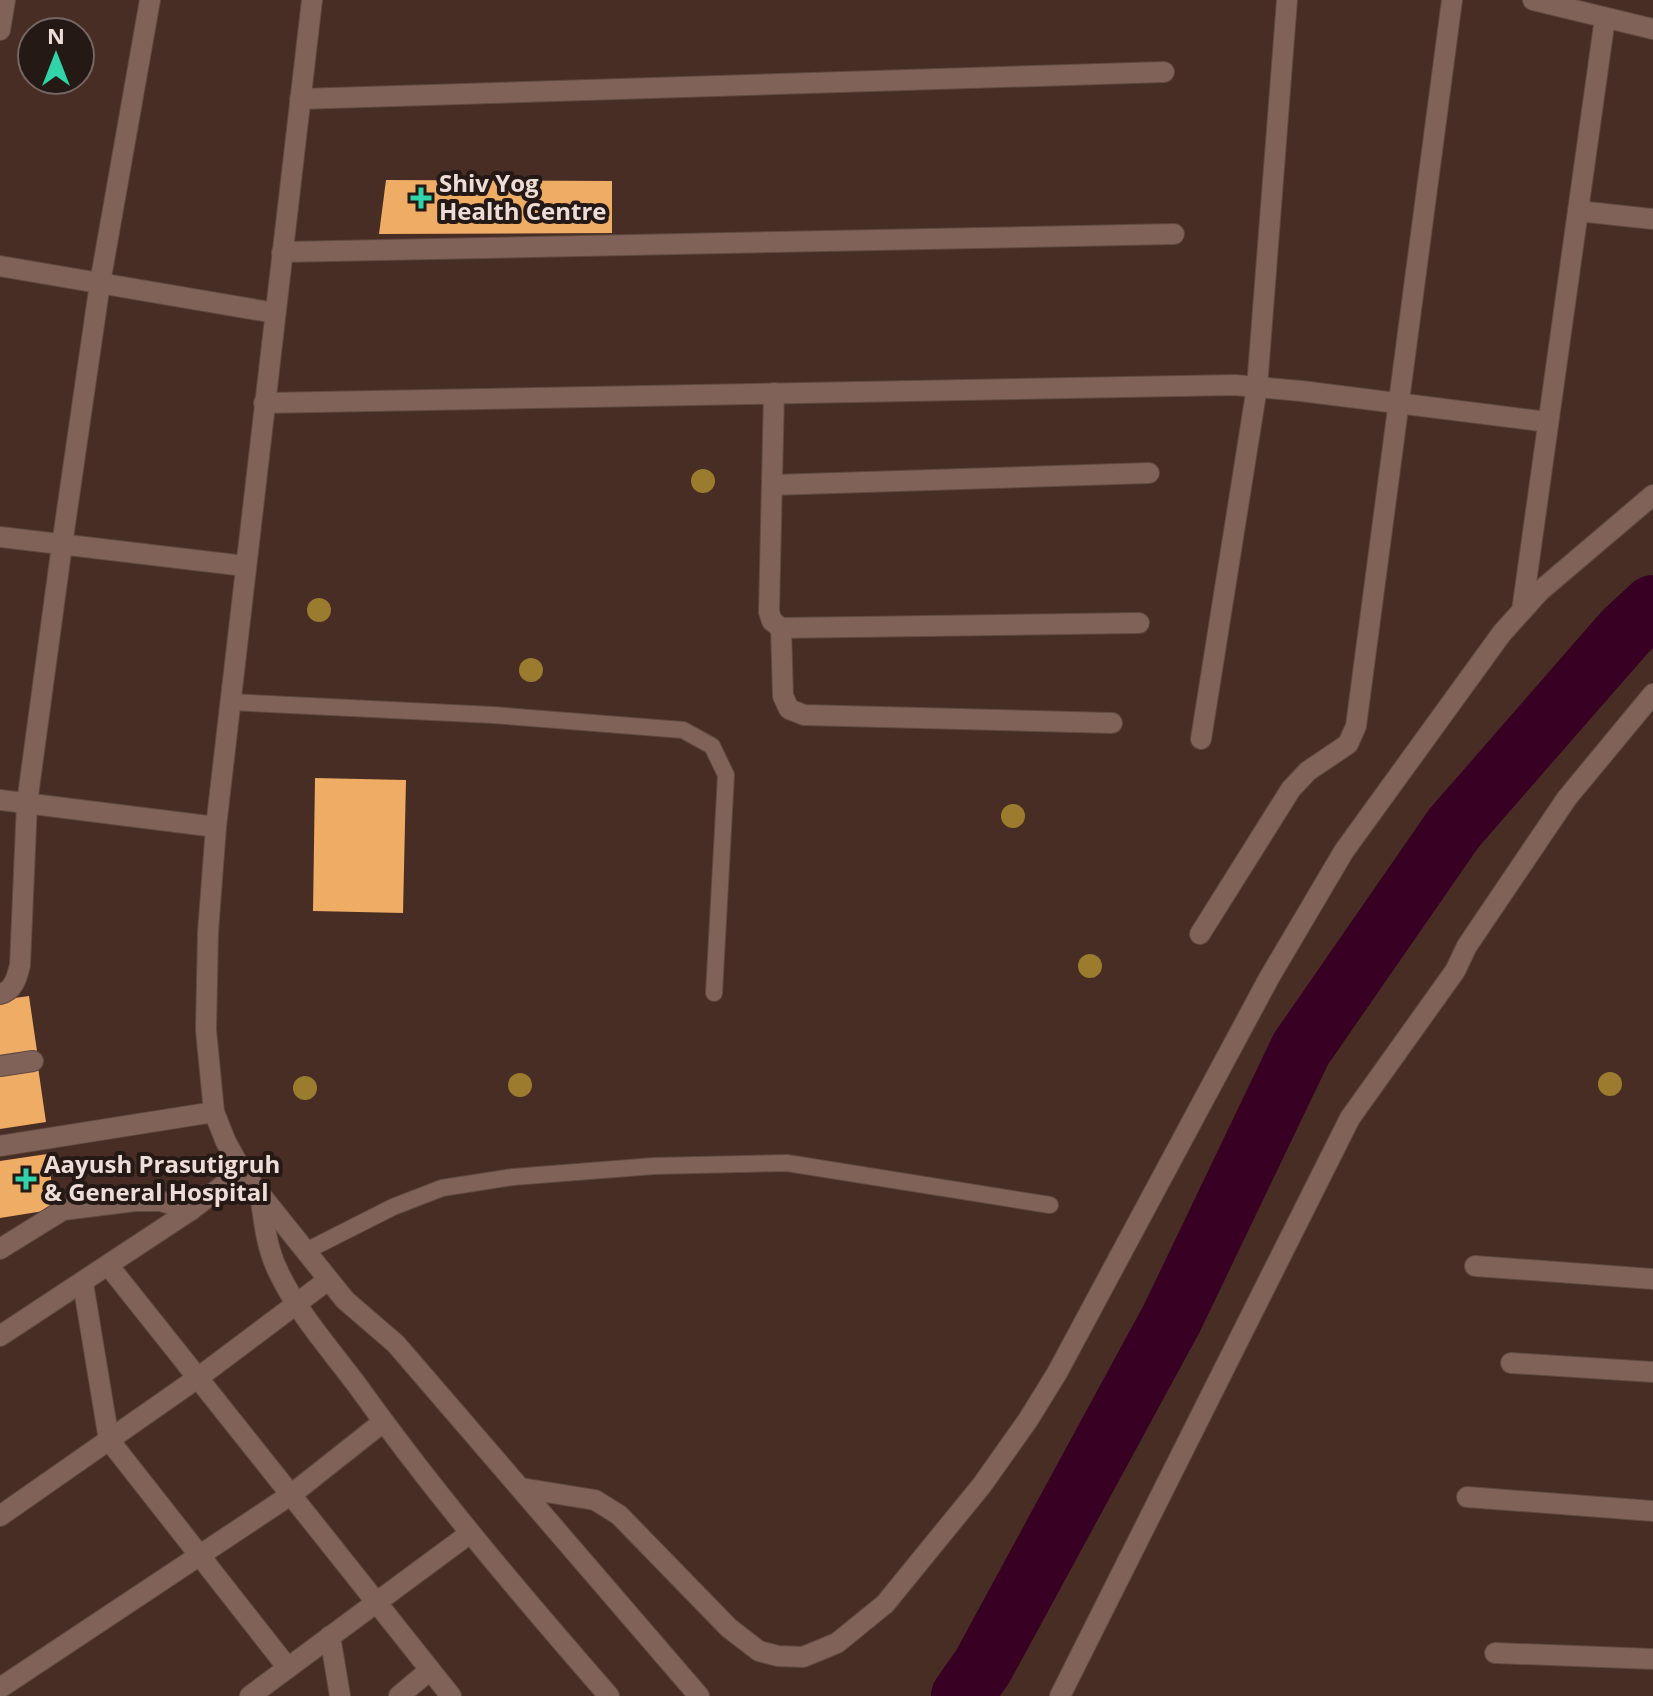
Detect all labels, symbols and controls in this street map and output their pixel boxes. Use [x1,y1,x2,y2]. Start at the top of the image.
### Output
north arrow [16,16,96,96]
text: N [47,20,65,50]
place label: Shiv Yog Health Centre [439,166,607,227]
marker: Shiv Yog Health Centre [410,187,432,209]
place label: Aayush Prasutigruh & General Hospital [44,1147,280,1208]
marker: Aayush Prasutigruh & General Hospital [15,1168,37,1190]

